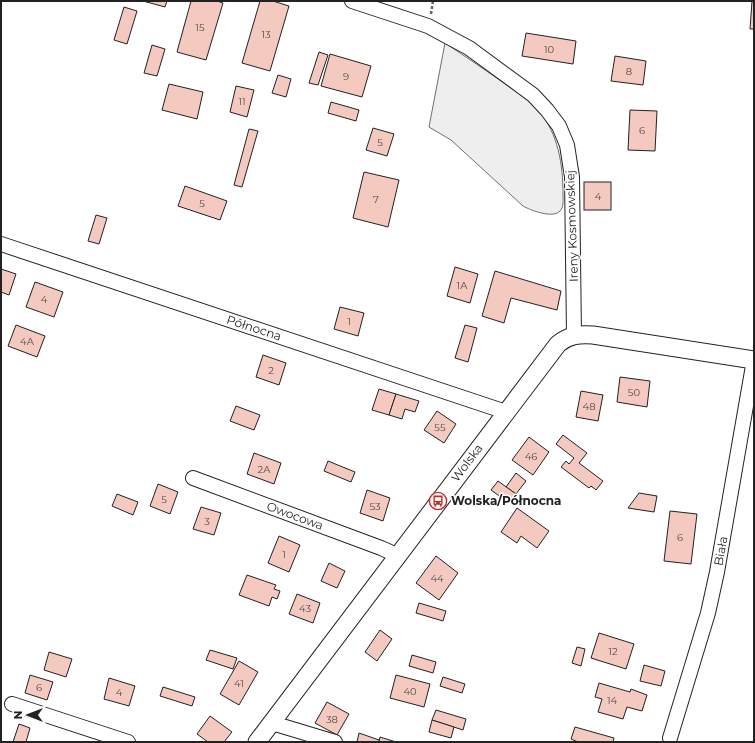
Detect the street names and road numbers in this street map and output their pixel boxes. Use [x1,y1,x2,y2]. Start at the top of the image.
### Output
street label: Ireny Kosmowskiej [562,170,581,282]
street label: Północna [225,312,284,343]
street label: Wolska [448,441,486,485]
street label: Owocowa [265,498,326,533]
street label: Biała [711,535,730,567]

